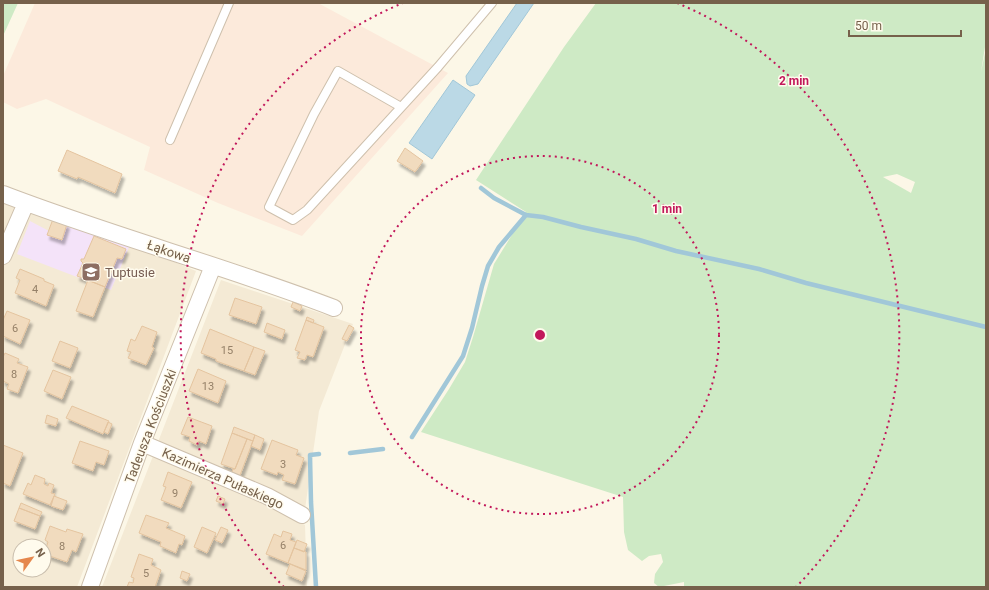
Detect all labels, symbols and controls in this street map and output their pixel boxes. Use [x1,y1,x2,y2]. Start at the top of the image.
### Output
scale bar [849,12,961,38]
text: 50 m [855,19,882,33]
text: 2 min [779,74,809,88]
text: 1 min [652,202,682,216]
street label: Łąkowa [145,237,193,266]
school or university icon: Tuptusie [80,261,102,283]
place label: Tuptusie [105,265,155,280]
house number: 4 [32,283,38,296]
house number: 6 [12,322,18,335]
centre of rings [533,328,547,342]
house number: 15 [221,344,233,357]
street label: Tadeusza Kościuszki [122,367,179,485]
house number: 8 [11,368,17,381]
house number: 13 [202,380,214,393]
street label: Kazimierza Pułaskiego [160,445,286,512]
house number: 3 [280,458,286,471]
house number: 9 [172,487,178,500]
north arrow [12,538,52,578]
house number: 6 [280,539,286,552]
house number: 8 [59,540,65,553]
text: N [32,546,48,560]
house number: 5 [143,567,149,580]

